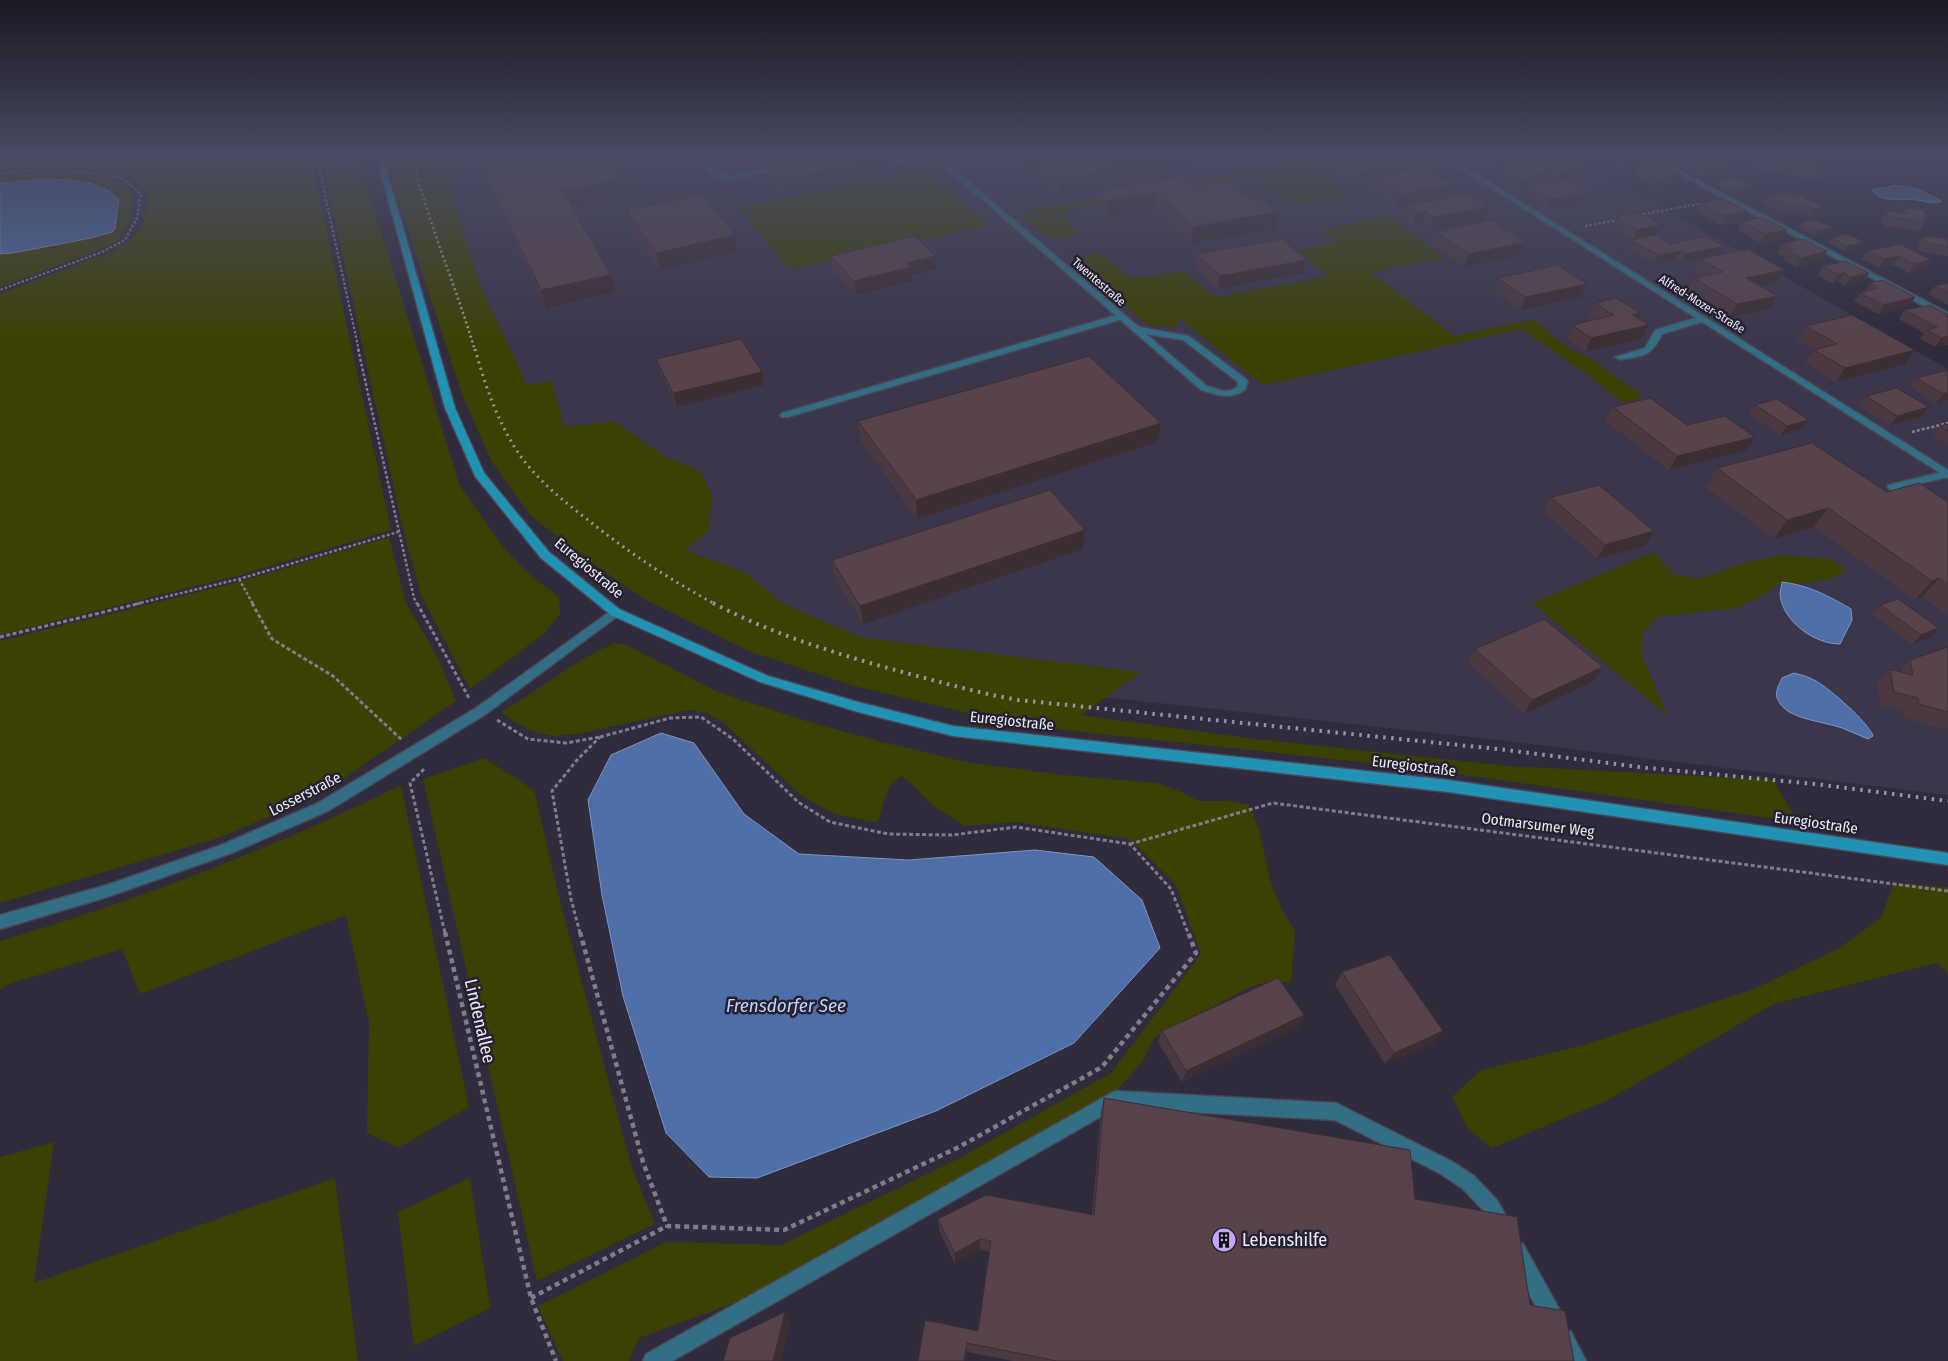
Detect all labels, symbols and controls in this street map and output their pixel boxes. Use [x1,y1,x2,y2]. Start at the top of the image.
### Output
street label: Twentestraße [1069,255,1129,309]
street label: Alfred-Mozer-Straße [1656,272,1748,336]
street label: Euregiostraße [551,534,627,602]
street label: Euregiostraße [969,708,1055,734]
street label: Euregiostraße [1371,752,1457,780]
street label: Losserstraße [266,768,344,820]
street label: Euregiostraße [1773,808,1859,838]
street label: Ootmarsumer Weg [1481,809,1595,841]
street label: Lindenallee [460,977,500,1065]
water label: Frensdorfer See [726,994,846,1017]
building icon: Lebenshilfe [1211,1227,1237,1253]
place label: Lebenshilfe [1242,1229,1327,1251]

